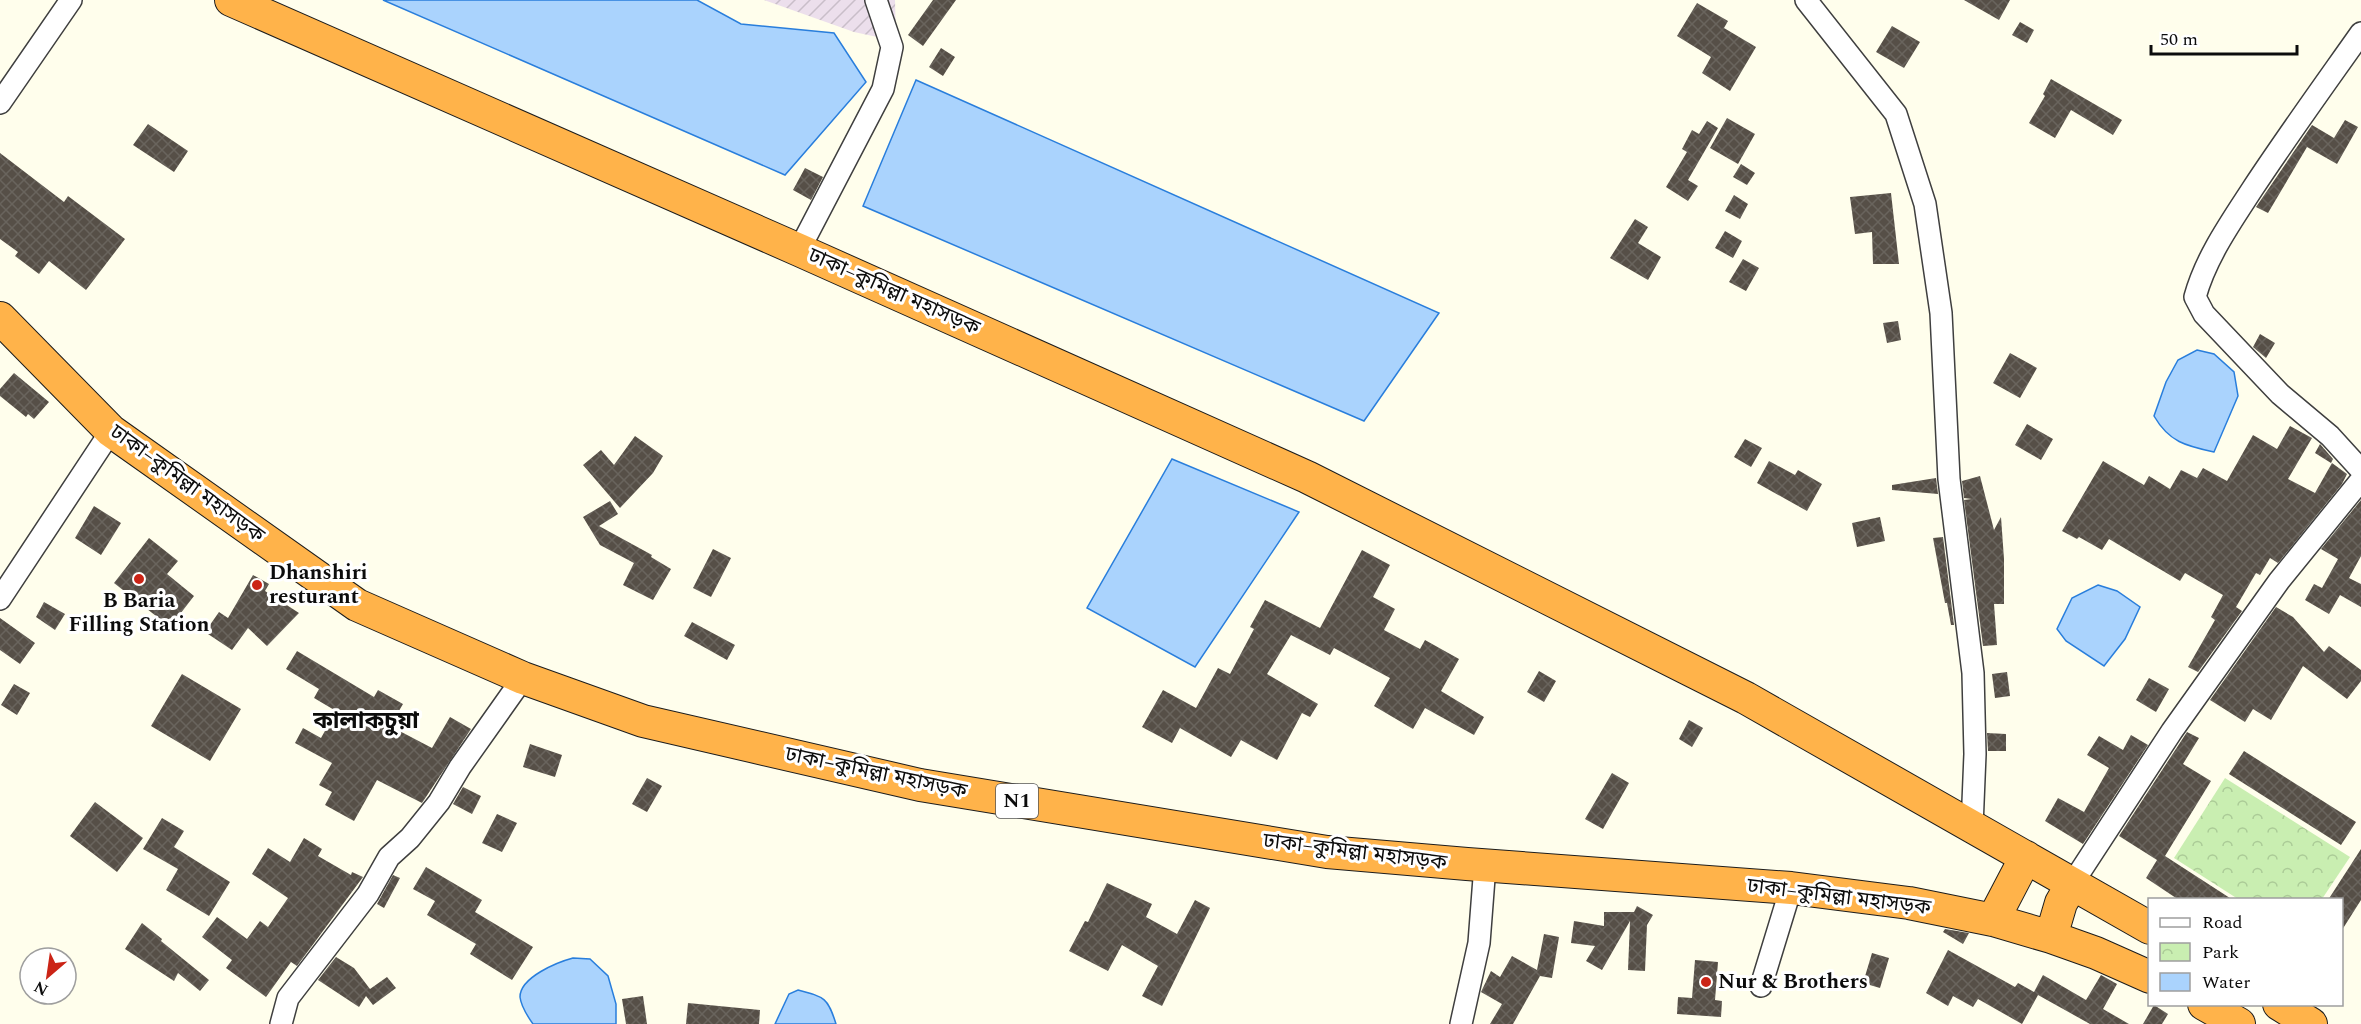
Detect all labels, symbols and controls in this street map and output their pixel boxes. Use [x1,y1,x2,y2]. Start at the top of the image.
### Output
scale bar [2151,18,2296,56]
text: 50 m [2160,26,2198,53]
street label: ঢাকা–কুমিল্লা মহাসড়ক [802,239,986,345]
street label: ঢাকা–কুমিল্লা মহাসড়ক [102,416,272,552]
place label: Dhanshiri resturant [269,557,368,613]
marker: B Baria Filling Station [132,572,146,586]
marker: Dhanshiri resturant [250,578,264,592]
place label: B Baria Filling Station [69,585,210,641]
district label: কালাকচুয়া [312,703,420,739]
street label: ঢাকা–কুমিল্লা মহাসড়ক [781,738,971,808]
road number: N1 [996,784,1038,818]
street label: ঢাকা–কুমিল্লা মহাসড়ক [1260,825,1450,879]
street label: ঢাকা–কুমিল্লা মহাসড়ক [1744,870,1934,924]
legend [2148,898,2343,1006]
text: Road [2202,909,2243,936]
text: Park [2202,939,2239,966]
north arrow [18,946,78,1006]
place label: Nur & Brothers [1718,966,1868,998]
text: Water [2202,969,2250,996]
text: N [30,975,53,1002]
marker: Nur & Brothers [1699,975,1713,989]

